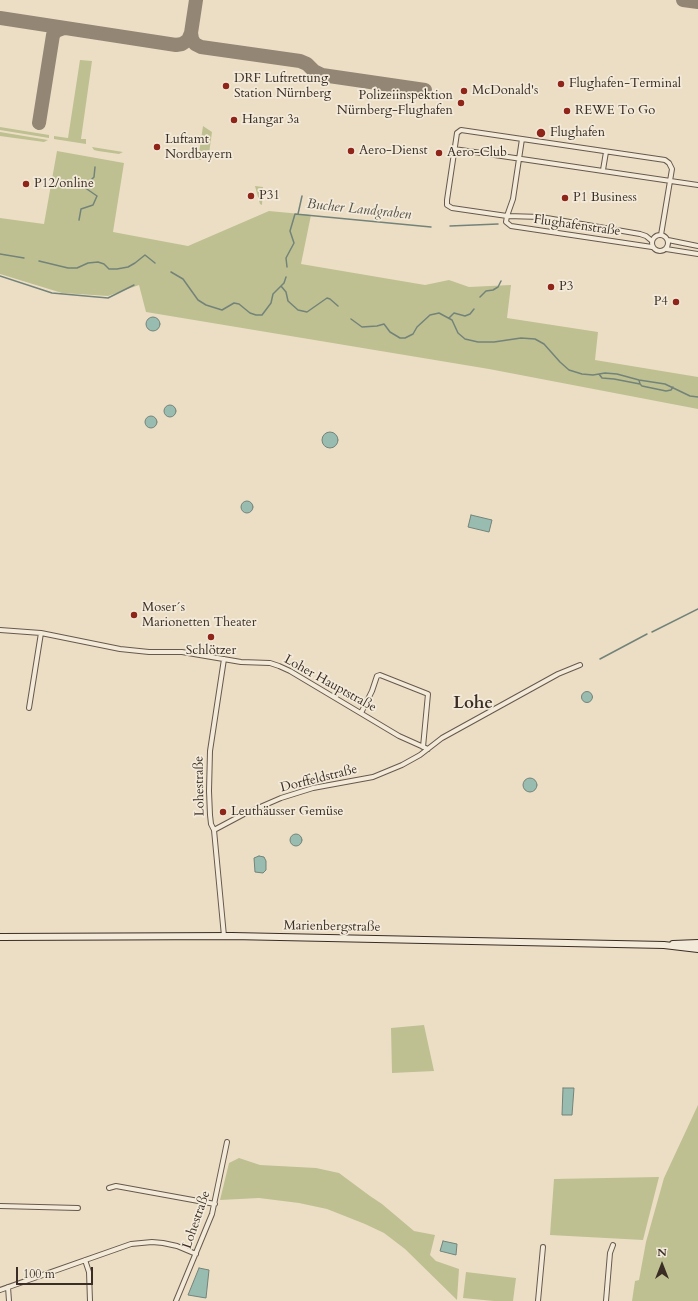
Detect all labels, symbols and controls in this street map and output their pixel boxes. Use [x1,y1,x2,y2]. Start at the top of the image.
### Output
place label: DRF Luftrettung Station Nürnberg [234,71,331,102]
place label: Flughafen-Terminal [569,76,681,92]
marker: Flughafen-Terminal [556,79,566,89]
marker: DRF Luftrettung Station Nürnberg [221,81,231,91]
place label: McDonald's [472,83,538,99]
marker: McDonald's [459,86,469,96]
place label: Polizeiinspektion Nürnberg-Flughafen [337,88,453,119]
marker: Polizeiinspektion Nürnberg-Flughafen [456,98,466,108]
place label: REWE To Go [575,103,655,119]
marker: REWE To Go [562,106,572,116]
place label: Hangar 3a [242,112,299,128]
marker: Hangar 3a [229,115,239,125]
place label: Flughafen [550,125,605,141]
marker: Flughafen [535,127,547,139]
place label: Luftamt Nordbayern [165,132,232,163]
marker: Luftamt Nordbayern [152,142,162,152]
place label: Aero-Dienst [359,143,428,159]
place label: Aero-Club [447,145,507,161]
marker: Aero-Dienst [346,146,356,156]
marker: Aero-Club [434,148,444,158]
place label: P12/online [34,176,94,192]
marker: P12/online [21,179,31,189]
place label: P31 [259,188,280,204]
place label: P1 Business [573,190,637,206]
marker: P31 [246,191,256,201]
marker: P1 Business [560,193,570,203]
water label: Bucher Landgraben [306,196,412,224]
street label: Flughafenstraße [533,212,621,240]
place label: P3 [559,279,573,295]
marker: P3 [546,282,556,292]
place label: P4 [654,294,668,310]
marker: P4 [671,297,681,307]
place label: Moser´s Marionetten Theater [142,600,257,631]
marker: Moser´s Marionetten Theater [129,610,139,620]
marker: Schlötzer [206,632,216,642]
place label: Schlötzer [186,643,236,659]
street label: Loher Hauptstraße [281,652,379,716]
district label: Lohe [453,694,493,714]
street label: Lohestraße [192,756,208,816]
street label: Dorffeldstraße [279,762,359,796]
place label: Leuthäusser Gemüse [231,804,343,820]
marker: Leuthäusser Gemüse [218,807,228,817]
street label: Marienbergstraße [283,918,381,936]
street label: Lohestraße [180,1189,214,1251]
north arrow [642,1245,682,1285]
text: N [657,1245,667,1260]
scale bar [18,1259,95,1285]
text: 100 m [23,1266,55,1282]

